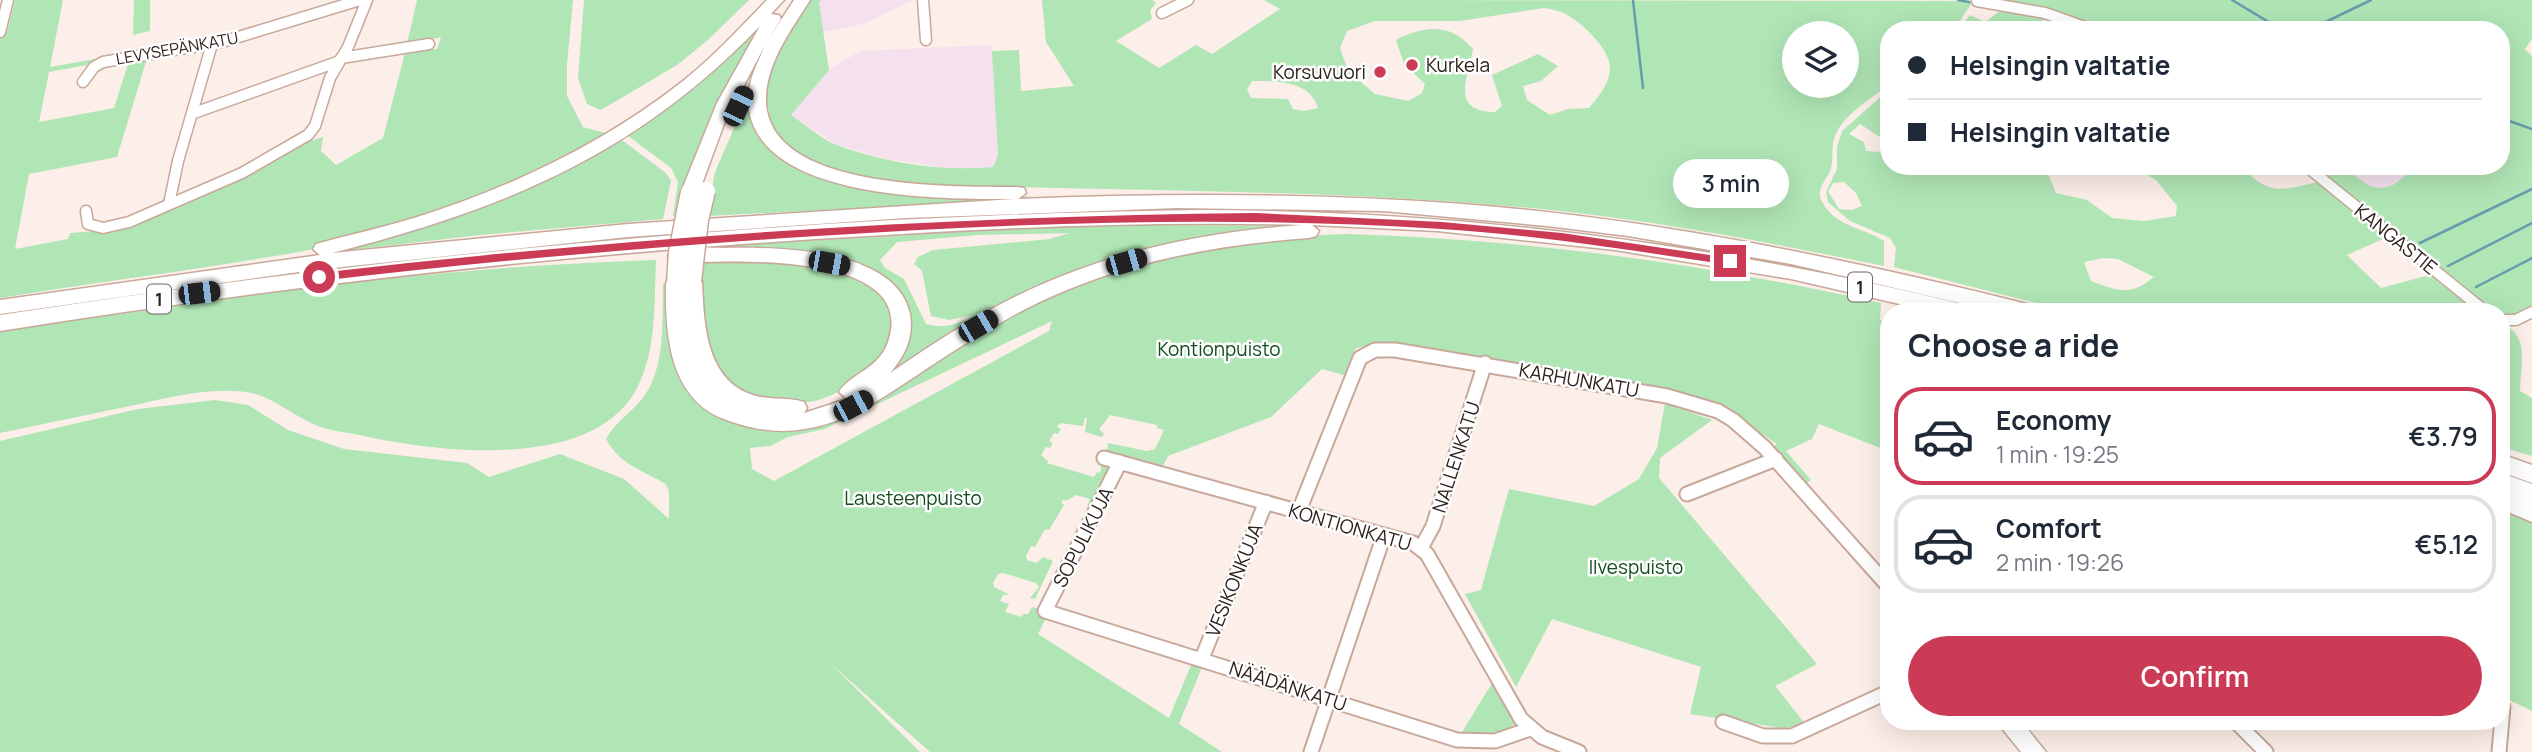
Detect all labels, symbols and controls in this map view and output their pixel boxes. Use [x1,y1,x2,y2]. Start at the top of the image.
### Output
map controls [1782,21,1859,98]
button: layers [1782,21,1859,98]
street label: LEVYSEPÄNKATU [114,26,240,70]
text: Helsingin valtatie [1950,47,2170,83]
place label: Kurkela [1426,52,1490,78]
marker: Kurkela [1404,57,1420,73]
place label: Korsuvuori [1273,59,1366,85]
marker: Korsuvuori [1372,64,1388,80]
car [720,83,757,129]
text: Helsingin valtatie [1950,114,2170,150]
callout: 3 min [1672,160,1788,208]
text: 3 min [1702,167,1760,199]
street label: KANGASTIE [2349,198,2443,280]
route end [1714,245,1746,277]
car [1103,246,1150,278]
car [807,249,852,277]
route start [303,261,335,293]
road number: 1 [1848,272,1872,302]
car [177,280,222,306]
road number: 1 [147,284,171,314]
car [955,306,1002,346]
text: Choose a ride [1908,323,2119,367]
park label: Kontionpuisto [1157,336,1281,362]
street label: KARHUNKATU [1517,357,1641,403]
car [830,387,877,425]
street label: NALLENKATU [1426,398,1486,516]
text: Economy [1996,402,2111,438]
icon: car [1912,405,1975,468]
text: €3.79 [2408,418,2478,454]
text: 1 min · 19:25 [1996,438,2119,470]
street label: SOPULIKUJA [1047,482,1119,592]
park label: Lausteenpuisto [844,485,982,511]
street label: KONTIONKATU [1285,497,1415,557]
text: Comfort [1996,510,2102,546]
icon: car [1912,513,1975,576]
street label: VESIKONKUJA [1199,519,1269,641]
text: €5.12 [2415,526,2478,562]
text: 2 min · 19:26 [1996,546,2124,578]
park label: Ilvespuisto [1589,554,1683,580]
button: Confirm [1908,636,2482,716]
street label: NÄÄDÄNKATU [1226,655,1350,717]

